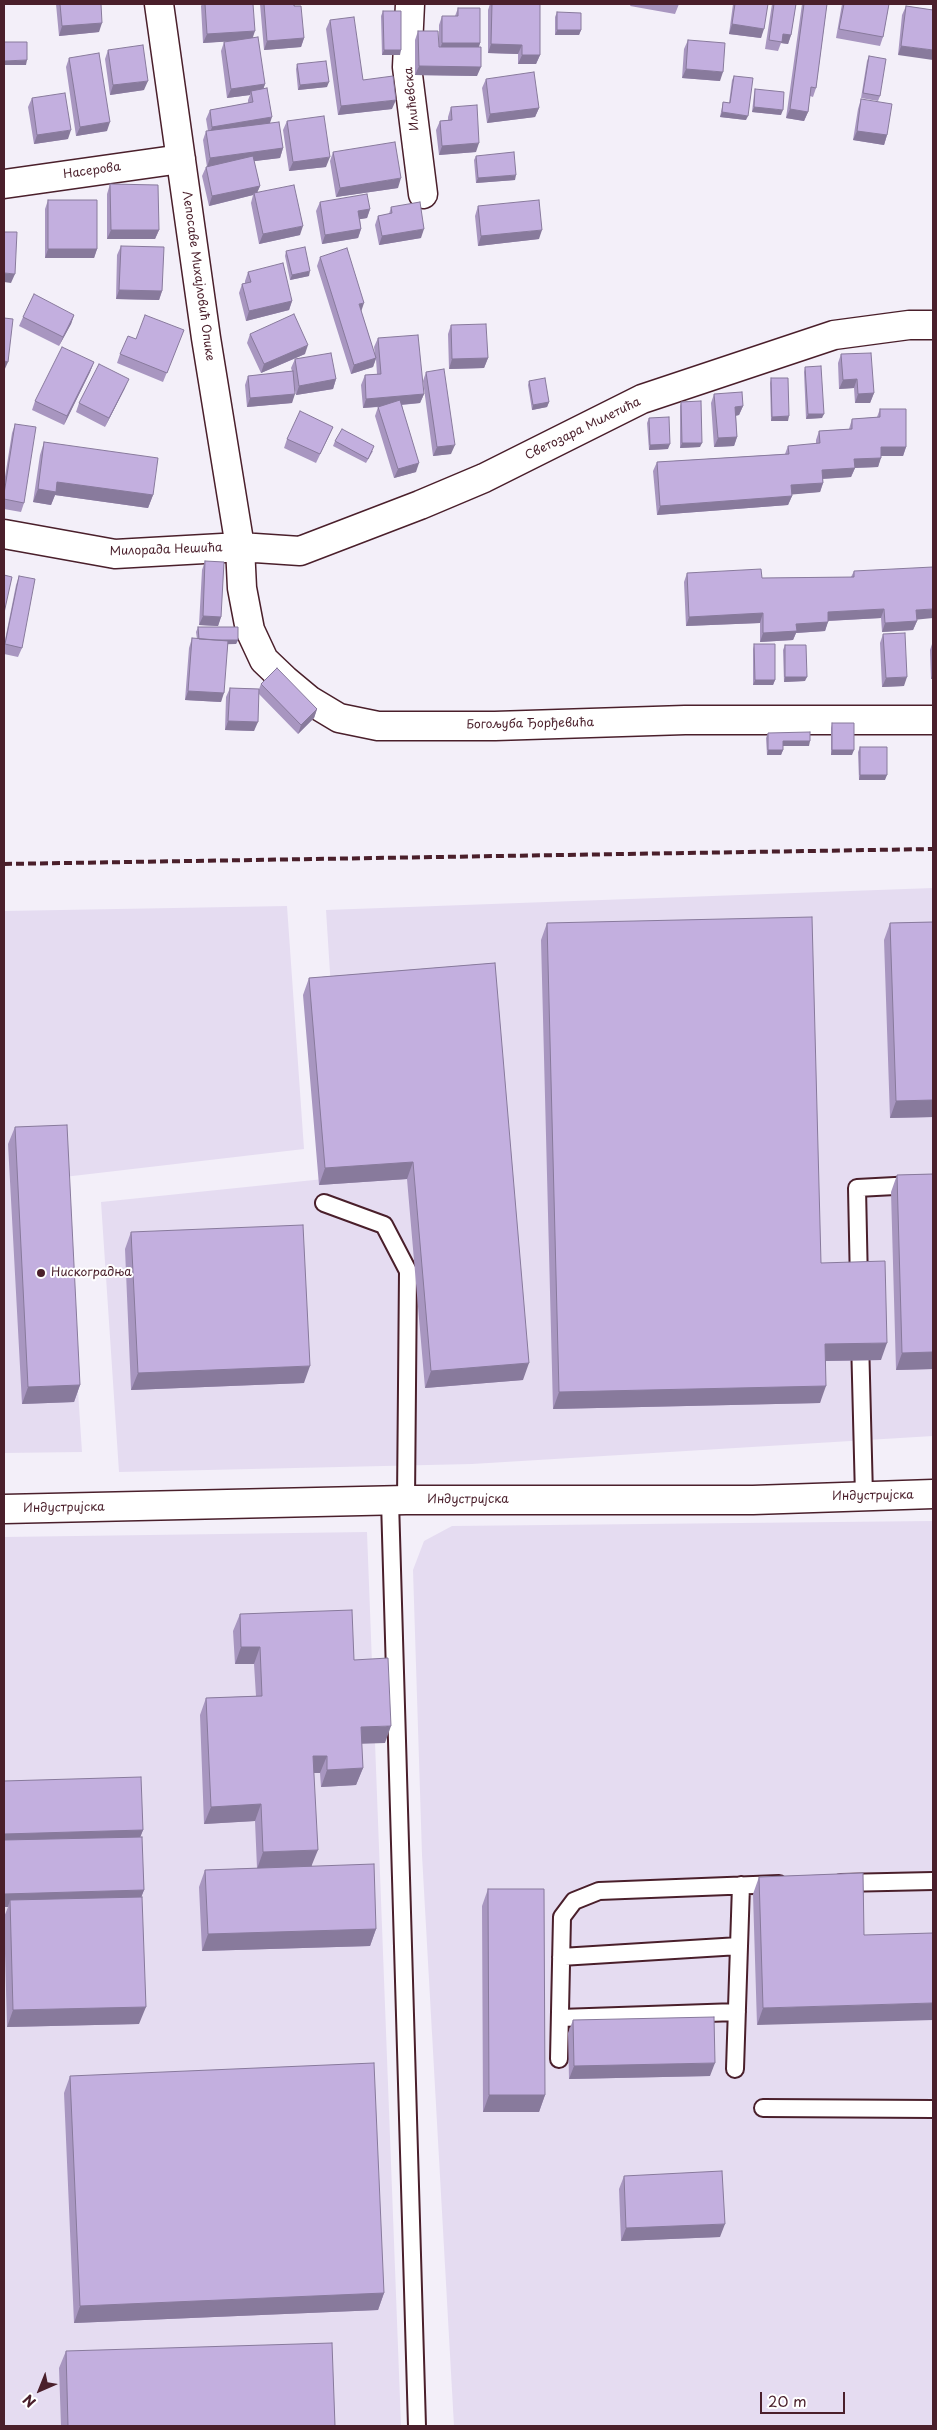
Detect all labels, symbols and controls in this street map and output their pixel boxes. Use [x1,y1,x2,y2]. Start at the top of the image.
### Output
street label: Илићевска [402,66,422,132]
street label: Насерова [62,160,122,182]
street label: Лепосаве Михајловић Опике [179,190,217,362]
street label: Светозара Милетића [523,395,643,463]
street label: Милорада Нешића [109,541,223,559]
street label: Богољуба Ђорђевића [466,716,594,732]
place label: Нискоградња [51,1266,132,1280]
marker: Нискоградња [35,1267,47,1279]
street label: Индустријска [832,1488,914,1504]
street label: Индустријска [427,1493,509,1507]
street label: Индустријска [23,1500,105,1516]
north arrow [15,2365,65,2415]
scale bar [762,2382,847,2414]
text: 20 m [768,2389,807,2412]
text: N [18,2390,41,2413]

